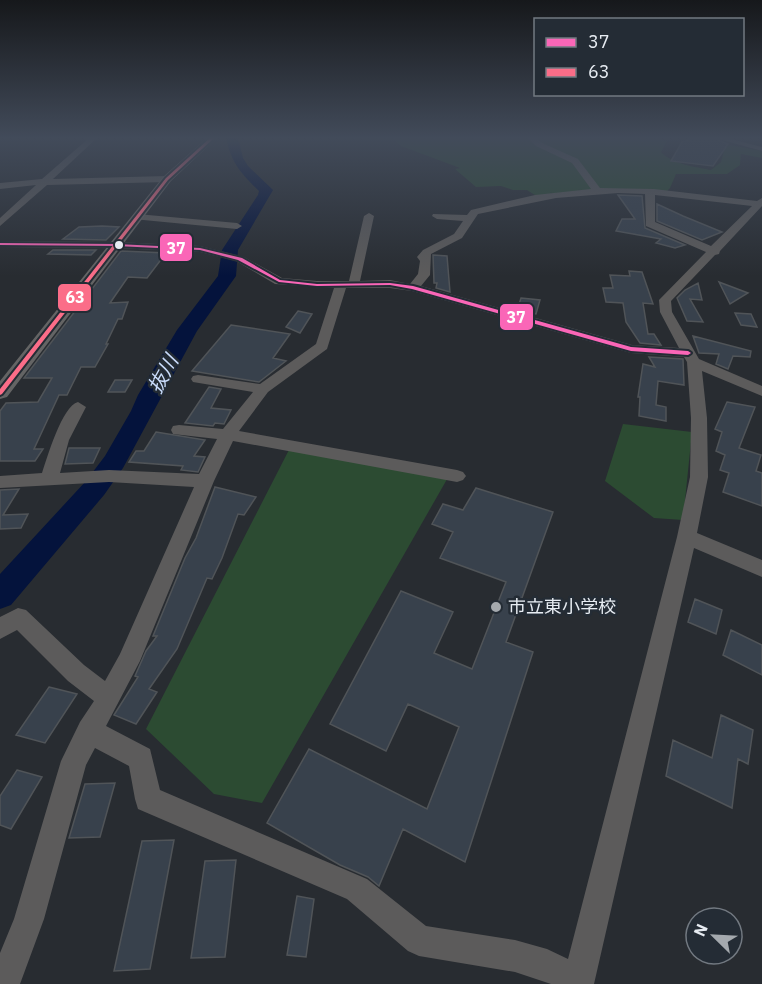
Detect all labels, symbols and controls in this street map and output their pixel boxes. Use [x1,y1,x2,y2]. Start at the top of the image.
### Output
legend [534,18,744,96]
text: 37 [588,30,610,53]
text: 63 [588,60,610,83]
line badge: 37 [159,233,193,262]
text: 37 [166,238,186,258]
unlabelled marker [113,239,125,251]
line badge: 63 [57,283,92,312]
text: 63 [65,287,85,307]
line badge: 37 [499,303,534,331]
text: 37 [506,307,526,327]
water label: 抜川 [141,348,185,398]
place label: 市立東小学校 [508,595,616,618]
marker: 市立東小学校 [489,600,503,614]
north arrow [684,906,744,966]
text: N [689,921,712,939]

